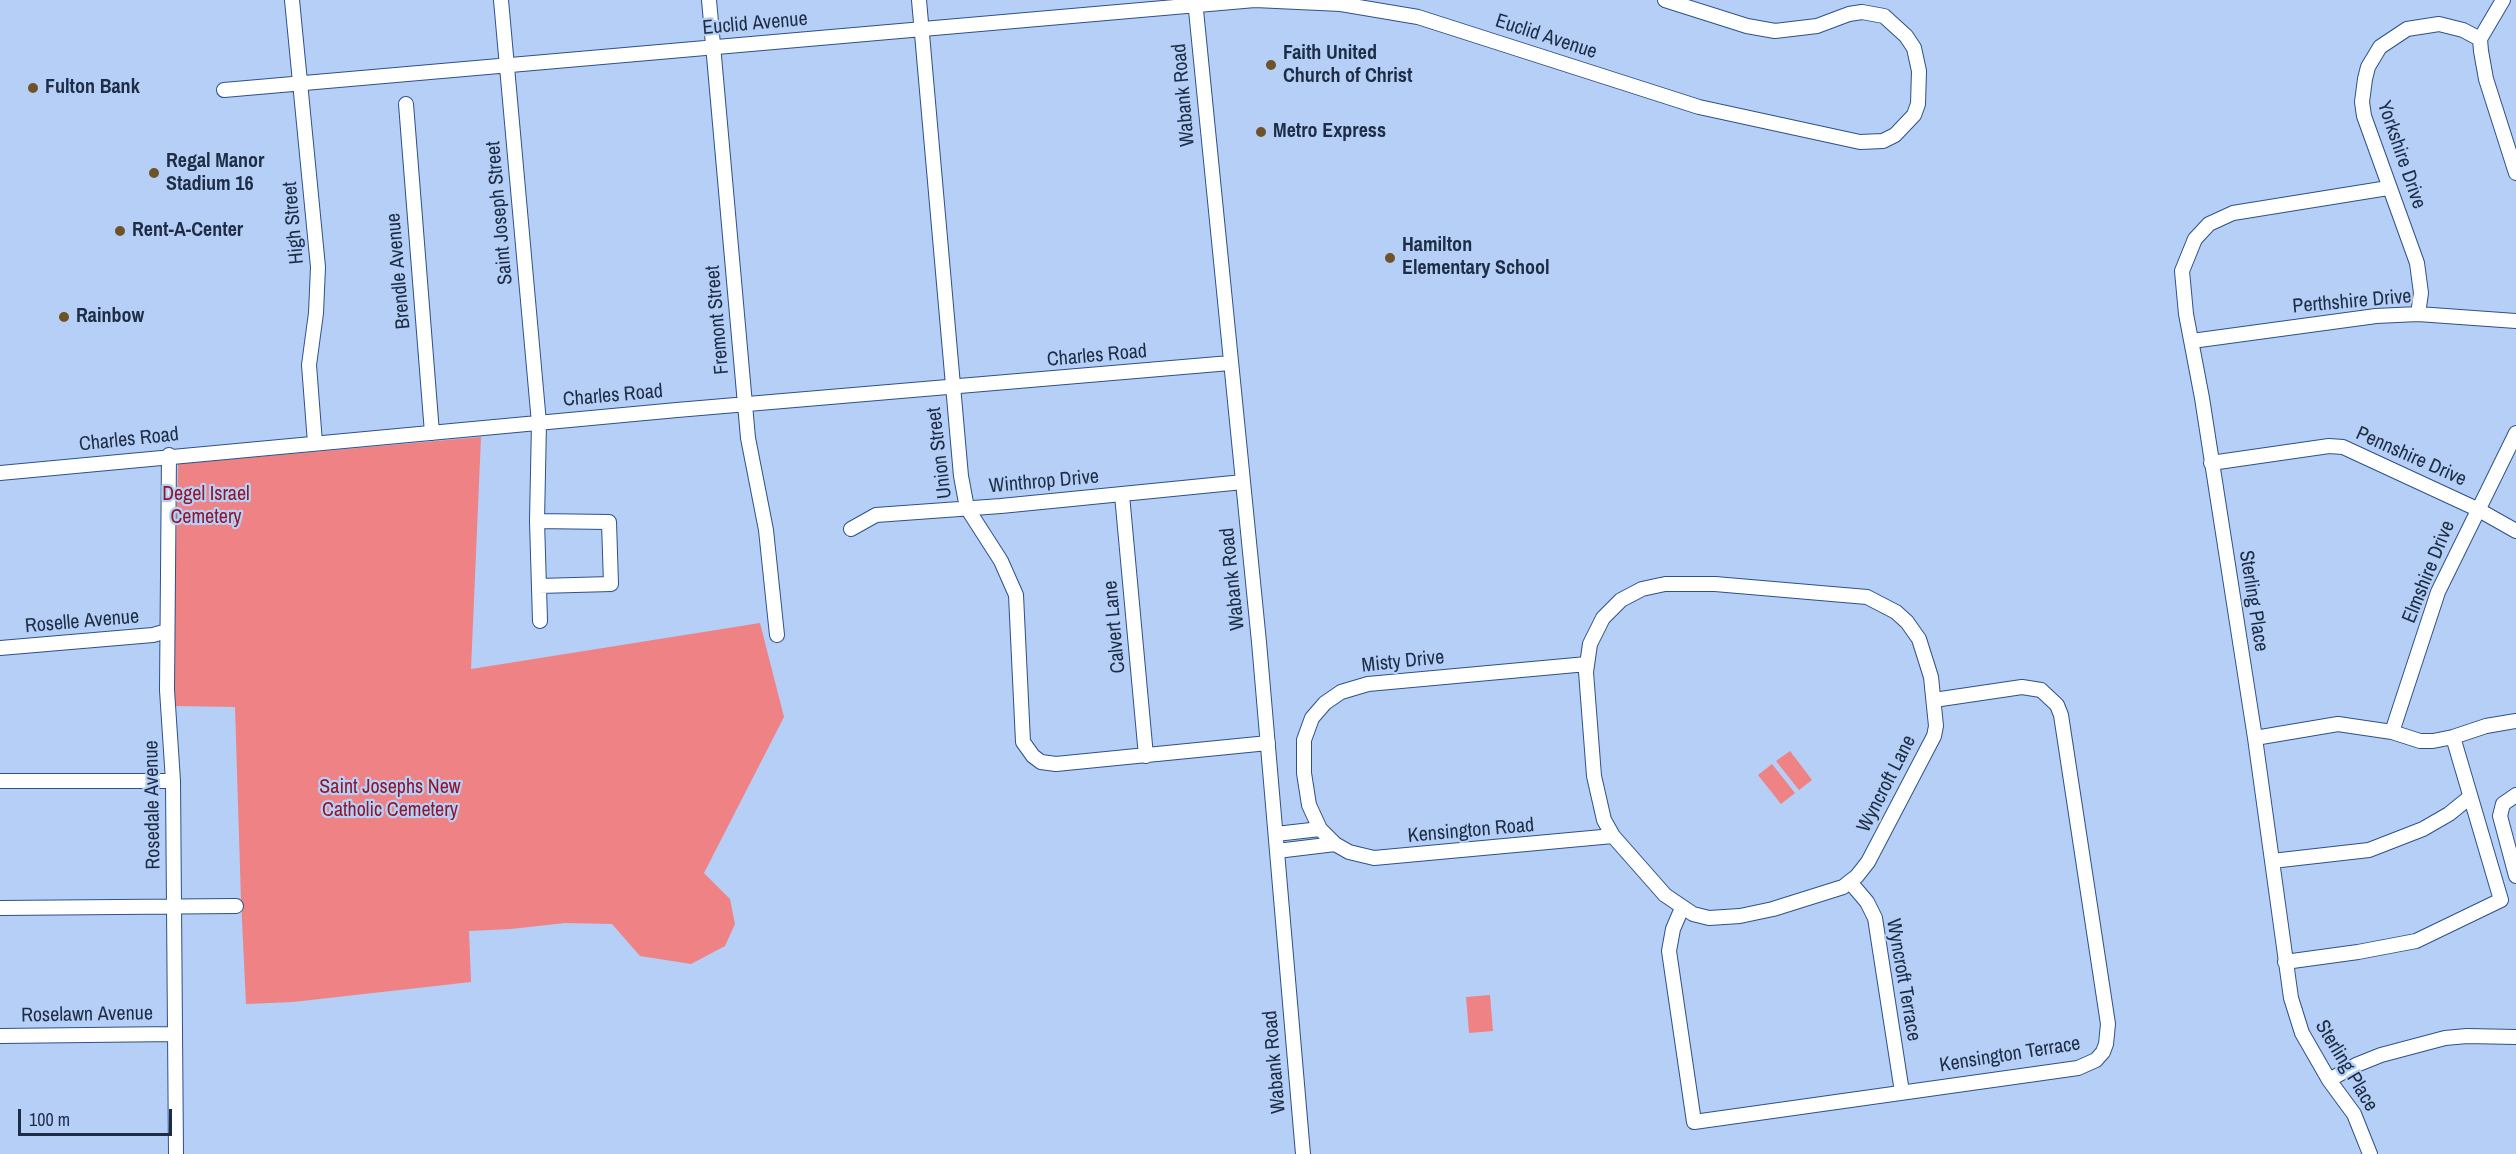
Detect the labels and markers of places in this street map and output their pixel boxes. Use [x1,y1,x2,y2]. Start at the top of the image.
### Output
place label: Faith United Church of Christ [1283,42,1412,89]
marker: Faith United Church of Christ [1264,58,1278,72]
place label: Fulton Bank [45,76,140,100]
marker: Fulton Bank [26,81,40,95]
place label: Metro Express [1273,120,1386,144]
marker: Metro Express [1254,125,1268,139]
place label: Regal Manor Stadium 16 [166,150,264,197]
marker: Regal Manor Stadium 16 [147,166,161,180]
place label: Rent-A-Center [132,219,243,243]
marker: Rent-A-Center [113,224,127,238]
place label: Hamilton Elementary School [1402,234,1550,281]
marker: Hamilton Elementary School [1383,251,1397,265]
place label: Rainbow [76,305,144,329]
marker: Rainbow [57,310,71,324]

